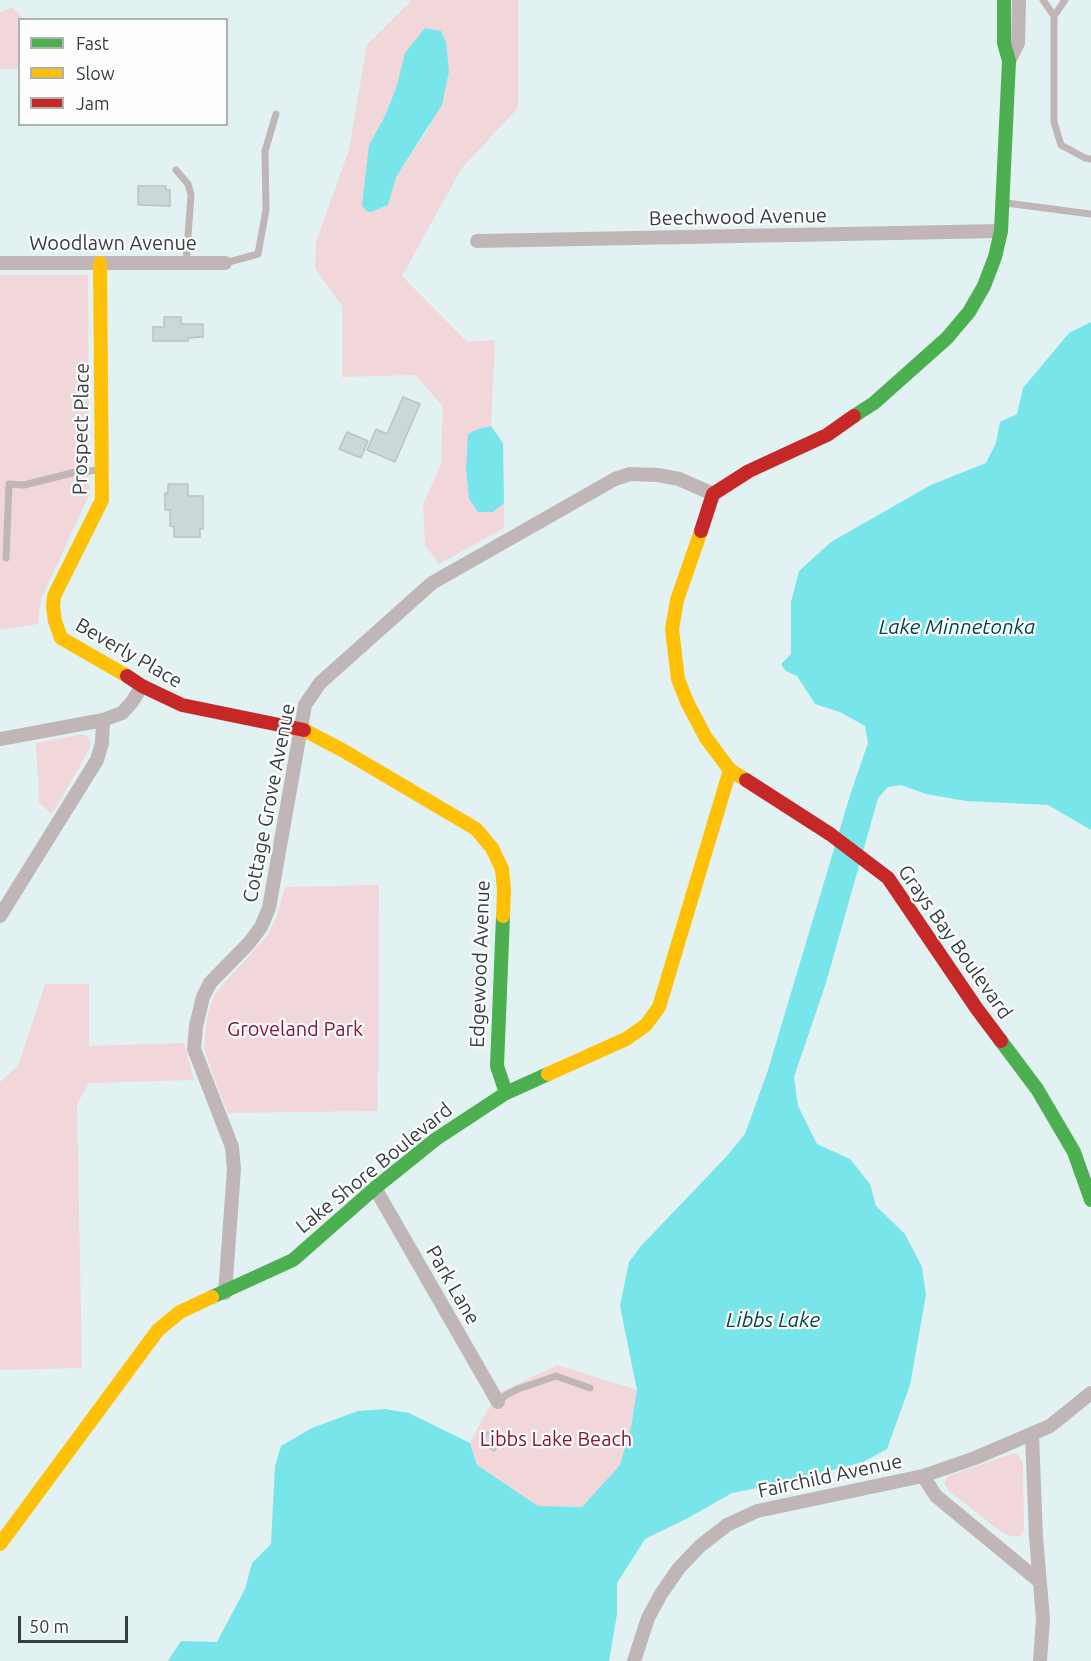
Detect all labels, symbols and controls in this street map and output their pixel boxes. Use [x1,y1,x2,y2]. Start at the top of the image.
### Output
legend [18,18,228,126]
text: Fast [76,33,109,53]
text: Slow [76,63,115,83]
text: Jam [76,93,110,113]
street label: Beechwood Avenue [649,203,827,231]
street label: Woodlawn Avenue [29,231,197,255]
street label: Prospect Place [68,363,94,495]
street label: Beverly Place [71,613,187,693]
water label: Lake Minnetonka [879,614,1035,640]
street label: Cottage Grove Avenue [238,701,300,905]
street label: Grays Bay Boulevard [893,860,1017,1024]
street label: Edgewood Avenue [465,880,495,1048]
park label: Groveland Park [227,1017,363,1041]
street label: Lake Shore Boulevard [291,1098,457,1238]
street label: Park Lane [421,1241,485,1329]
water label: Libbs Lake [726,1307,820,1333]
park label: Libbs Lake Beach [480,1427,632,1451]
street label: Fairchild Avenue [756,1449,904,1503]
scale bar [21,1604,130,1642]
text: 50 m [29,1616,69,1636]

